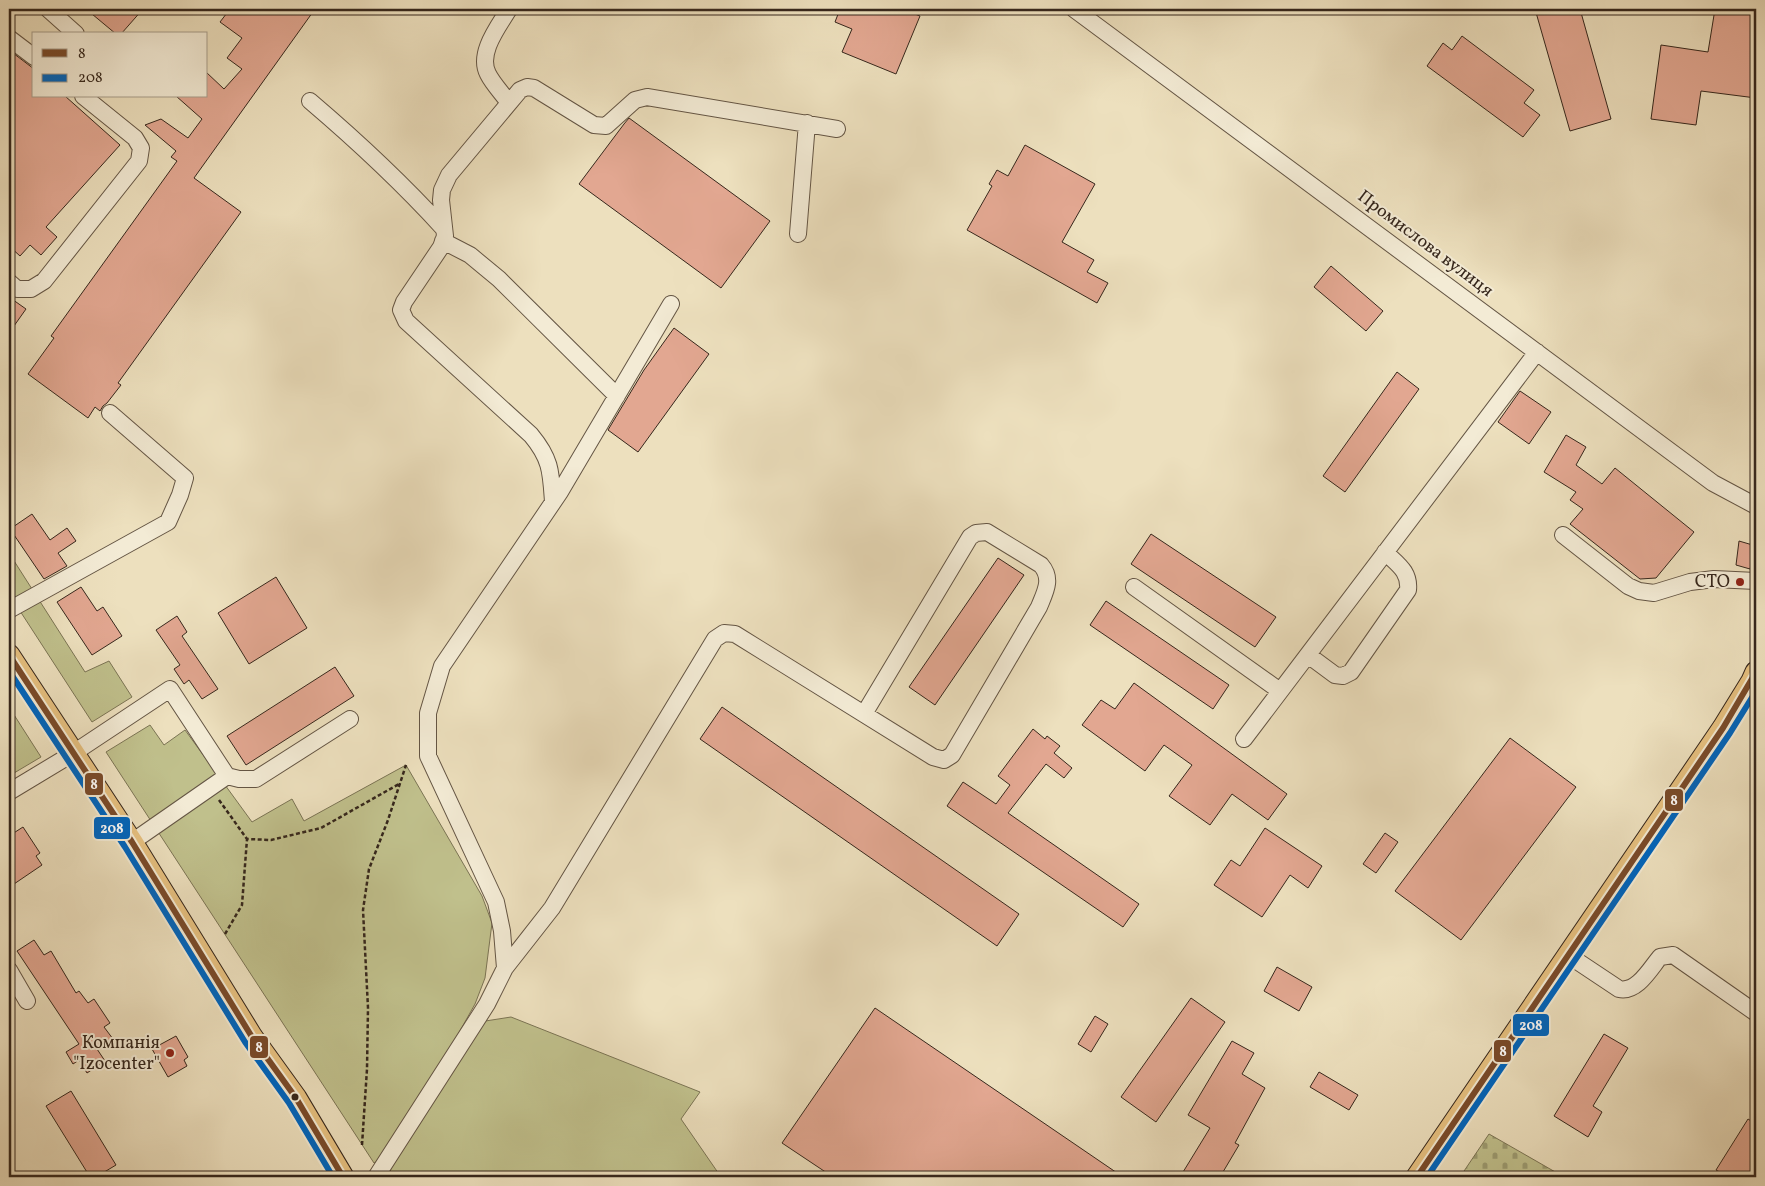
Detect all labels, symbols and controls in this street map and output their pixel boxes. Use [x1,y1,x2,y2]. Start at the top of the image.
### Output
legend [32,32,208,98]
text: 8 [78,44,86,65]
text: 208 [78,68,103,89]
street label: Промислова вулиця [1352,185,1498,303]
place label: СТО [1695,570,1730,595]
marker: СТО [1734,576,1746,588]
line badge: 8 [84,772,104,796]
text: 8 [90,776,98,795]
line badge: 8 [1664,788,1684,812]
text: 8 [1670,792,1678,811]
line badge: 208 [93,816,131,840]
text: 208 [100,820,124,839]
line badge: 208 [1512,1013,1550,1037]
text: 208 [1519,1017,1543,1036]
place label: Компанія "Izocenter" [73,1031,160,1077]
line badge: 8 [249,1035,269,1059]
text: 8 [255,1039,263,1058]
line badge: 8 [1493,1039,1512,1063]
text: 8 [1499,1043,1507,1062]
marker: Компанія "Izocenter" [164,1047,176,1059]
unlabelled marker [290,1092,300,1102]

